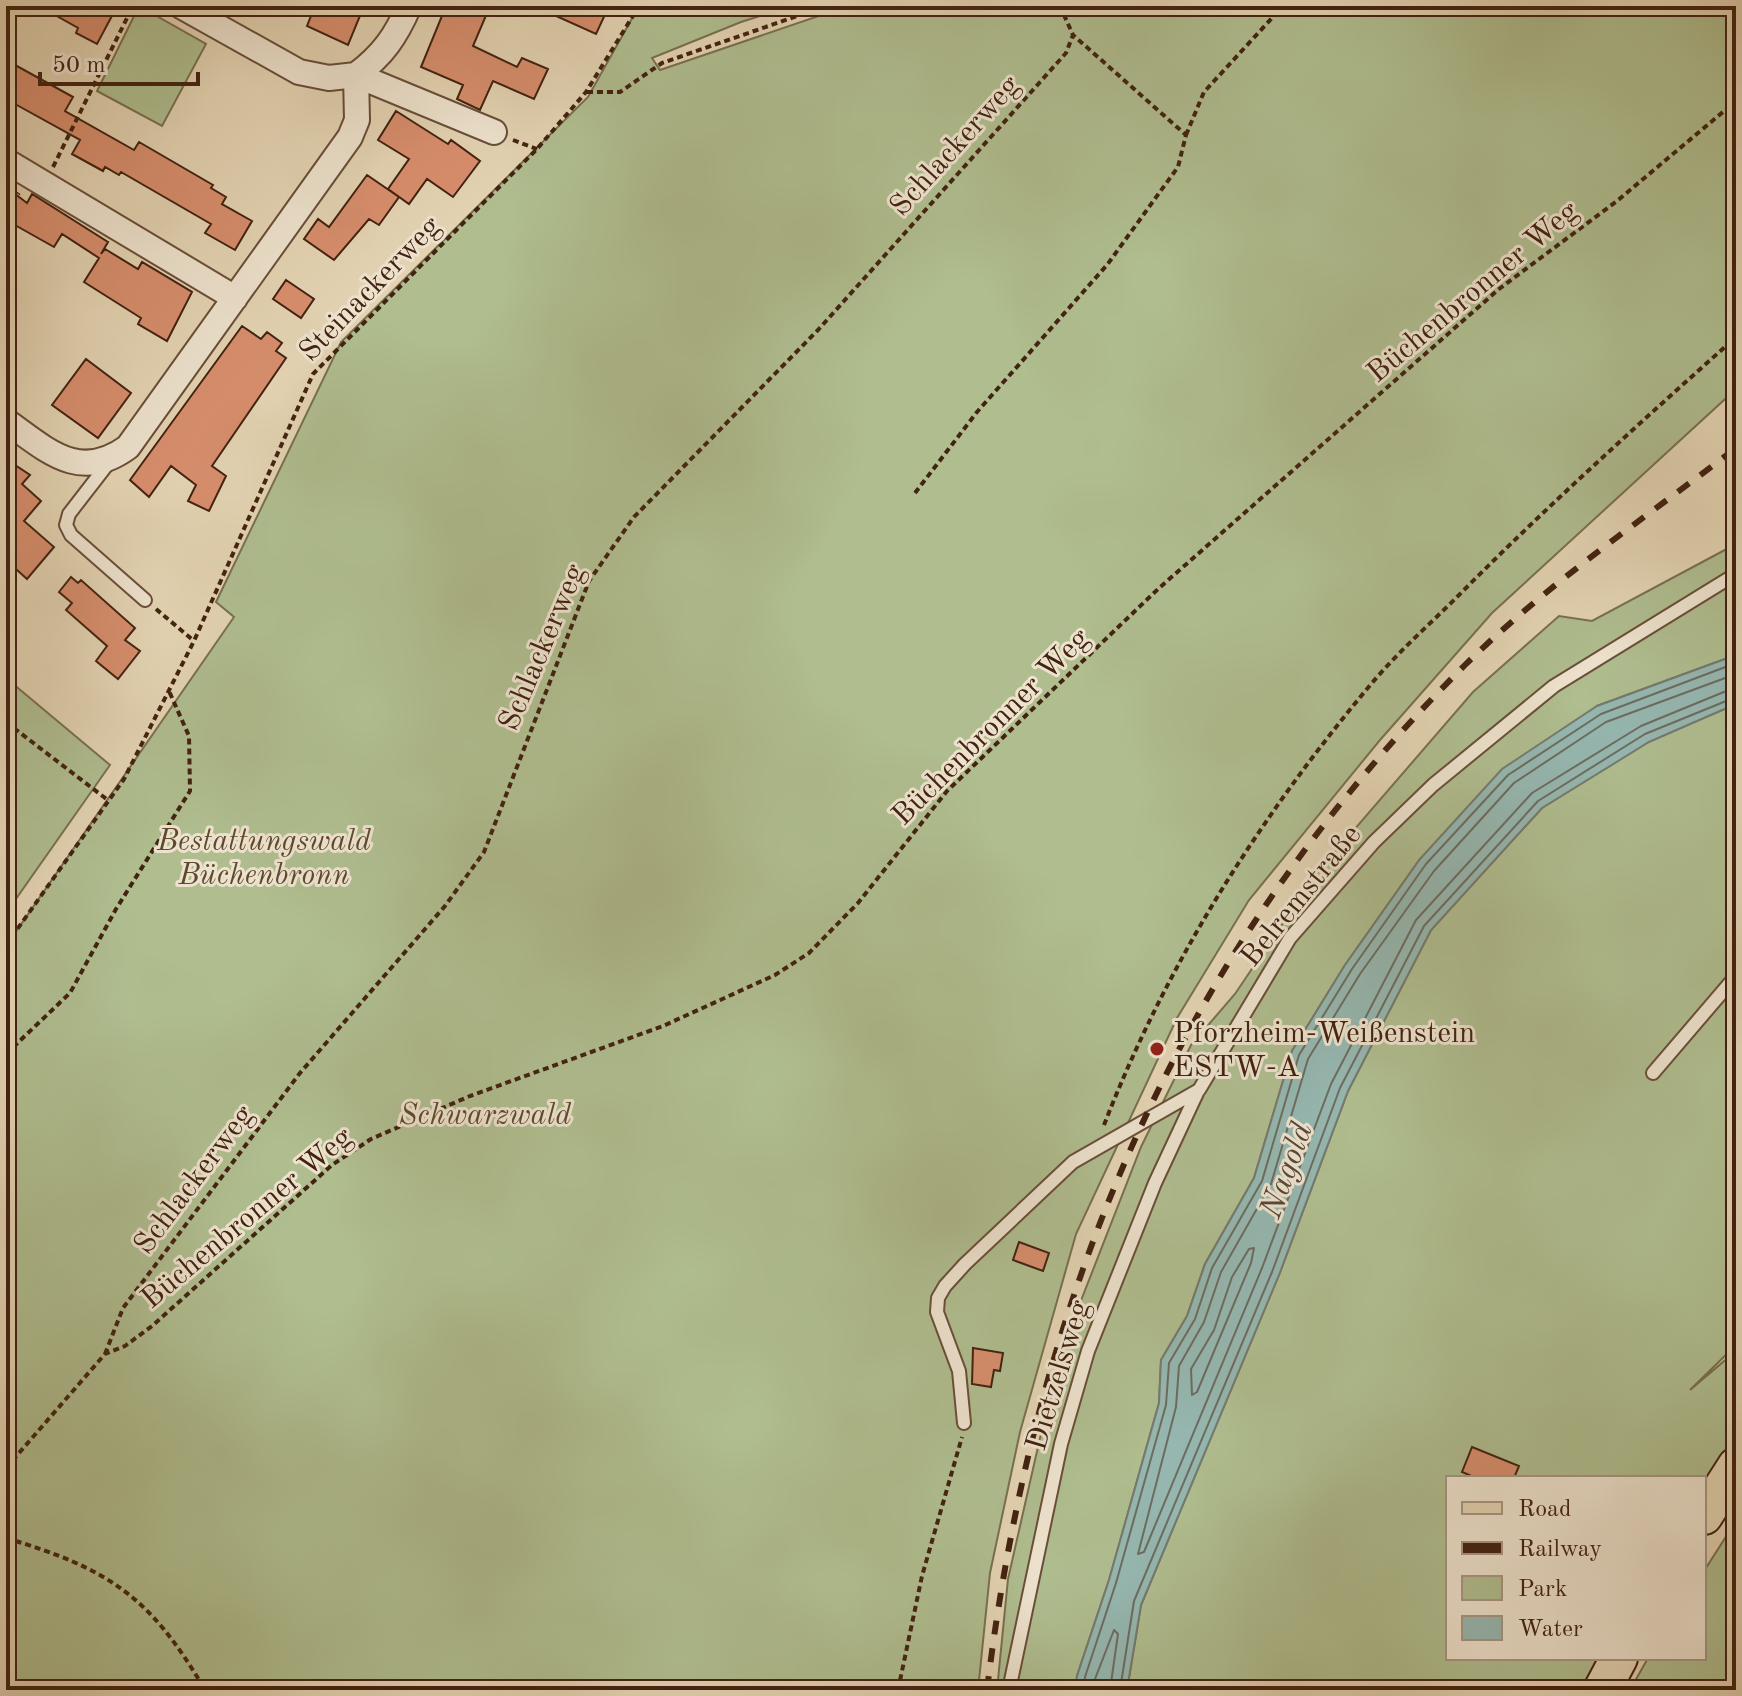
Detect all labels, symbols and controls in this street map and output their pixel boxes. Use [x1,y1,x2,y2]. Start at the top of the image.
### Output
scale bar [40,36,198,86]
text: 50 m [52,54,106,78]
street label: Schlackerweg [885,70,1026,222]
street label: Büchenbronner Weg [1362,196,1584,389]
street label: Steinackerweg [294,211,447,368]
street label: Schlackerweg [494,560,591,735]
street label: Büchenbronner Weg [887,623,1096,832]
street label: Belremstraße [1236,820,1368,973]
park label: Bestattungswald Büchenbronn [156,827,372,891]
place label: Pforzheim-Weißenstein ESTW-A [1173,1019,1475,1083]
marker: Pforzheim-Weißenstein ESTW-A [1148,1040,1166,1058]
street label: Schlackerweg [129,1100,260,1260]
park label: Schwarzwald [399,1101,572,1131]
water label: Nagold [1256,1118,1320,1224]
street label: Büchenbronner Weg [136,1122,358,1315]
street label: Dietzelsweg [1022,1297,1096,1454]
legend [1446,1476,1706,1660]
text: Road [1518,1498,1571,1522]
text: Railway [1518,1538,1602,1562]
text: Park [1518,1578,1567,1602]
text: Water [1518,1618,1583,1642]

